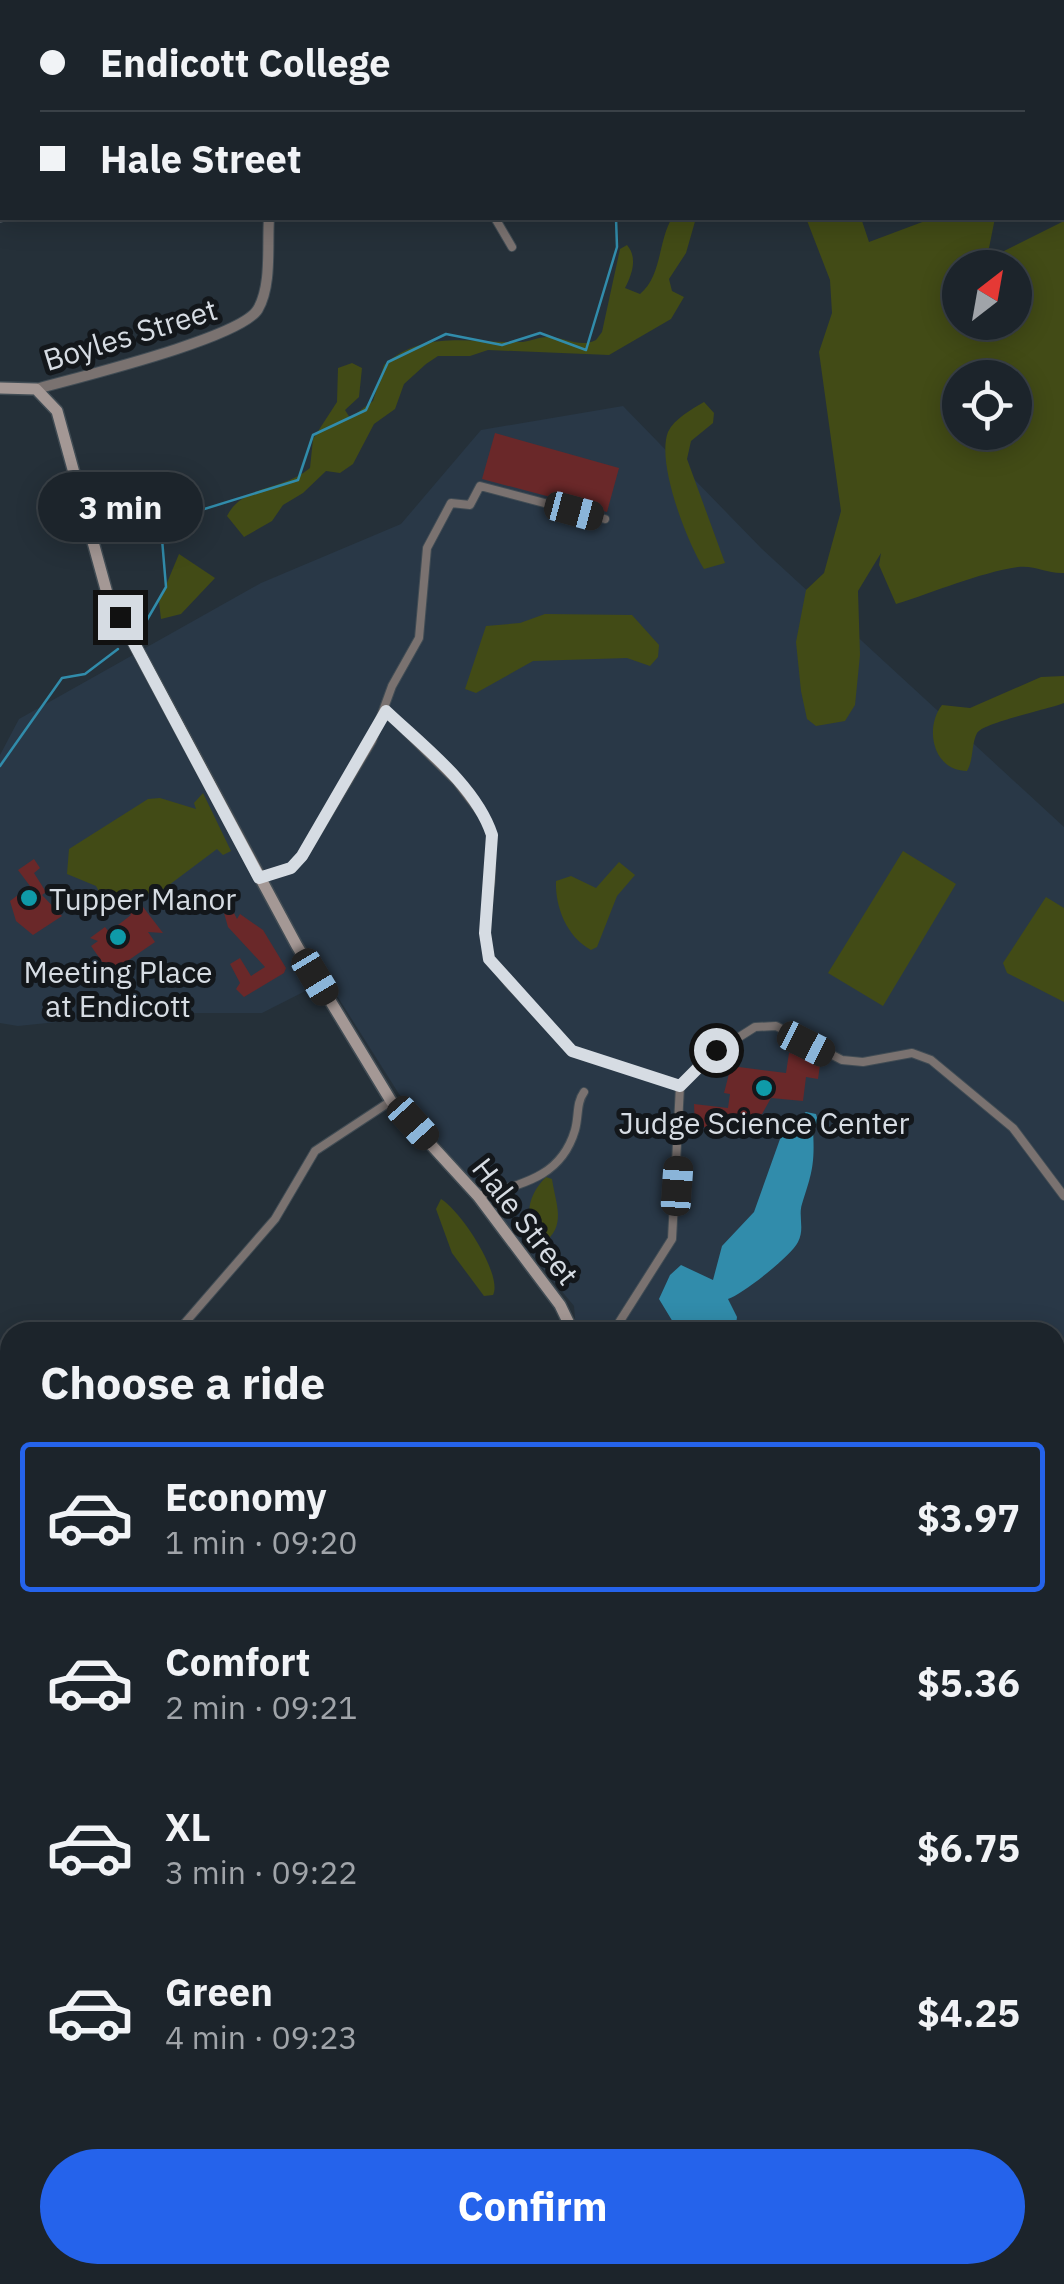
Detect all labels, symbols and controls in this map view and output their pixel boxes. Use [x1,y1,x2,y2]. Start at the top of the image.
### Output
text: Endicott College [100,38,391,87]
text: Hale Street [100,134,301,183]
north arrow [942,250,1032,340]
map controls [942,250,1032,450]
street label: Boyles Street [38,289,222,379]
button: locate [942,360,1032,450]
callout: 3 min [38,472,202,542]
text: 3 min [79,486,162,528]
car [541,489,607,533]
route end [98,595,143,640]
place label: Tupper Manor [49,879,236,918]
marker: Tupper Manor [18,887,40,909]
marker: Meeting Place at Endicott [107,926,129,948]
car [287,944,343,1010]
place label: Meeting Place at Endicott [23,952,213,1025]
car [772,1017,840,1071]
route start [694,1028,739,1073]
marker: Judge Science Center [753,1077,775,1099]
car [382,1091,444,1155]
place label: Judge Science Center [619,1103,909,1142]
street label: Hale Street [464,1149,588,1293]
car [660,1155,694,1217]
text: Choose a ride [40,1353,325,1411]
icon: car [45,1472,135,1562]
text: Economy [165,1472,327,1521]
text: $3.97 [917,1493,1020,1542]
text: 1 min · 09:20 [165,1521,358,1563]
icon: car [45,1637,135,1727]
text: Comfort [165,1637,310,1686]
text: $5.36 [917,1658,1020,1707]
text: 2 min · 09:21 [165,1686,358,1728]
icon: car [45,1802,135,1892]
text: XL [165,1802,211,1851]
text: $6.75 [917,1823,1020,1872]
text: 3 min · 09:22 [165,1851,358,1893]
icon: car [45,1967,135,2057]
text: Green [165,1967,273,2016]
text: $4.25 [917,1988,1020,2037]
text: 4 min · 09:23 [165,2016,358,2058]
button: Confirm [40,2149,1025,2264]

